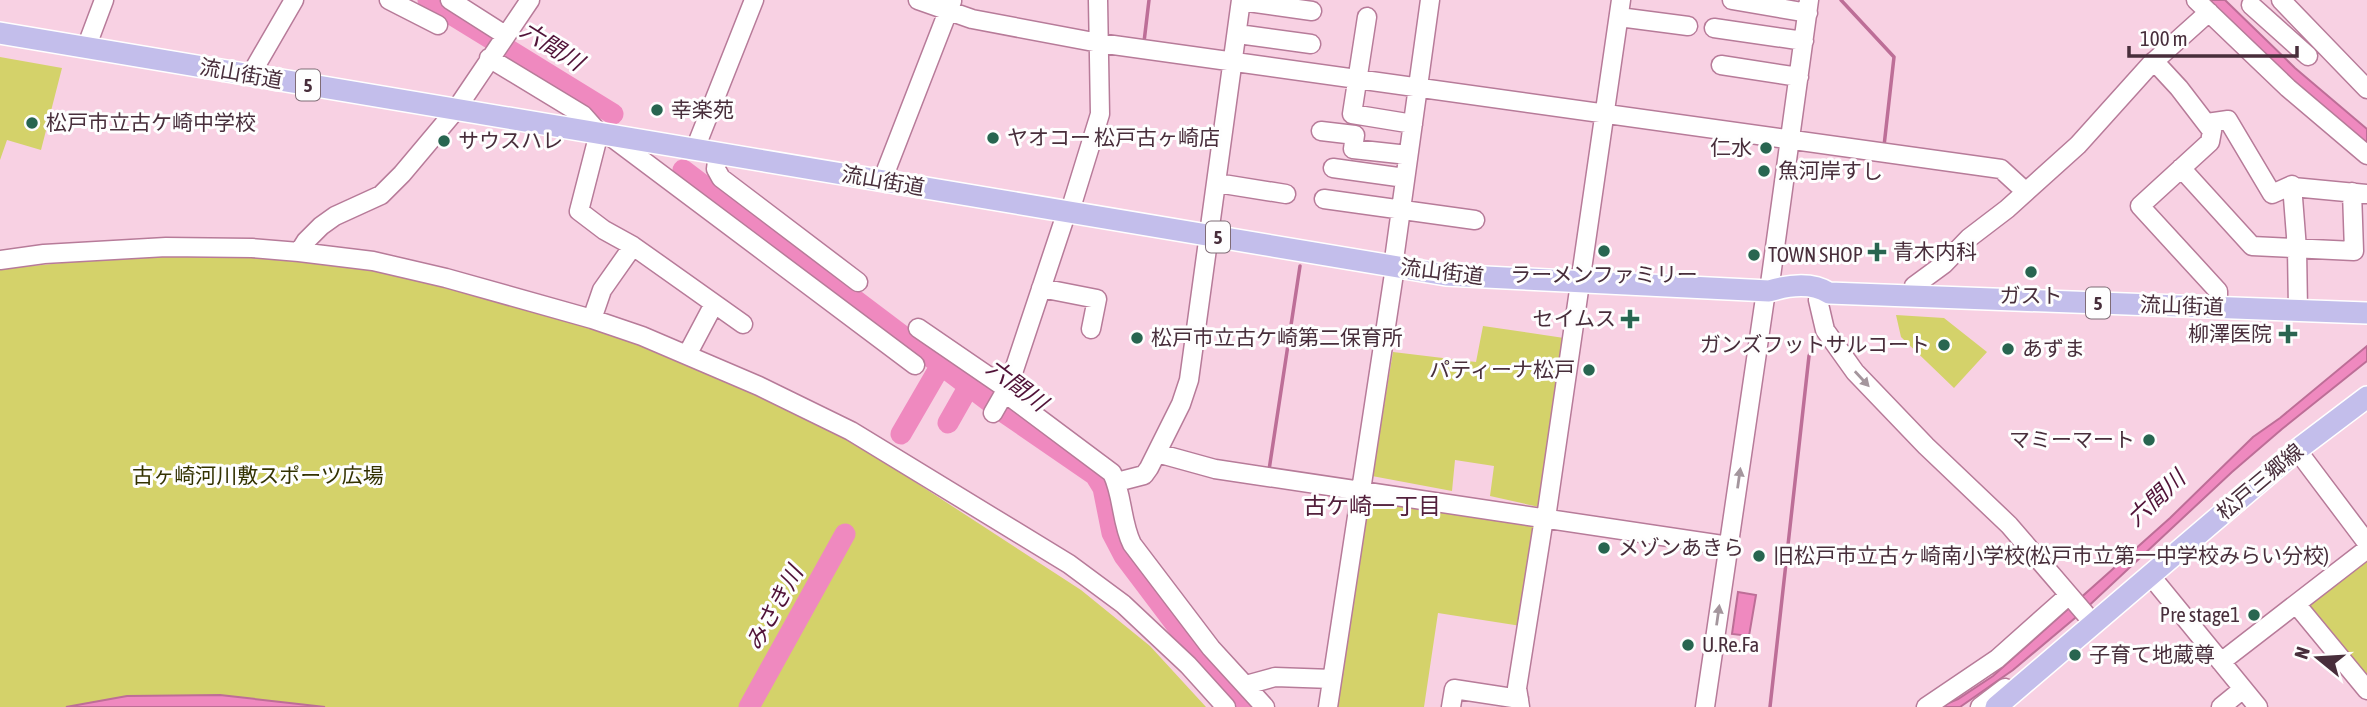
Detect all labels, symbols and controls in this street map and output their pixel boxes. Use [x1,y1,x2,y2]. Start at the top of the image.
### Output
scale bar [2129,14,2297,58]
water label: 六間川 [516,17,591,77]
text: 100 m [2140,26,2188,50]
street label: 流山街道 [198,54,285,92]
road number: 5 [296,69,320,100]
place label: 幸楽苑 [671,97,734,121]
marker: 幸楽苑 [649,102,665,118]
place label: 松戸市立古ケ崎中学校 [46,110,256,134]
marker: 松戸市立古ケ崎中学校 [24,115,40,131]
place label: ヤオコー 松戸古ヶ崎店 [1007,125,1220,149]
place label: サウスハレ [458,128,563,152]
marker: ヤオコー 松戸古ヶ崎店 [985,130,1001,146]
marker: サウスハレ [436,133,452,149]
place label: 仁水 [1710,135,1752,159]
marker: 仁水 [1758,140,1774,156]
place label: 魚河岸すし [1778,158,1883,182]
street label: 流山街道 [840,161,927,199]
marker: 魚河岸すし [1756,163,1772,179]
road number: 5 [1206,221,1230,252]
place label: 青木内科 [1893,239,1977,263]
place label: TOWN SHOP [1768,242,1863,266]
marker: 青木内科 [1867,242,1887,262]
marker: ラーメンファミリー [1596,243,1612,259]
marker: TOWN SHOP [1746,247,1762,263]
street label: 流山街道 [1399,254,1485,288]
place label: ラーメンファミリー [1510,262,1698,286]
marker: ガスト [2023,264,2039,280]
place label: ガスト [2000,283,2063,307]
road number: 5 [2086,288,2110,318]
street label: 流山街道 [2140,292,2224,318]
place label: セイムス [1532,306,1616,330]
marker: セイムス [1622,311,1638,327]
place label: 柳澤医院 [2188,321,2272,345]
marker: 柳澤医院 [2278,324,2298,344]
place label: 松戸市立古ケ崎第二保育所 [1151,325,1403,349]
marker: 松戸市立古ケ崎第二保育所 [1129,330,1145,346]
place label: ガンズフットサルコート [1700,332,1930,356]
place label: あずま [2022,336,2085,360]
marker: ガンズフットサルコート [1936,337,1952,353]
marker: あずま [2000,341,2016,357]
water label: 六間川 [982,354,1055,418]
place label: パティーナ松戸 [1429,357,1575,381]
marker: パティーナ松戸 [1581,362,1597,378]
one-way arrow [1854,370,1870,387]
place label: マミーマート [2009,427,2135,451]
marker: マミーマート [2141,432,2157,448]
street label: 松戸三郷線 [2211,438,2307,524]
park label: 古ヶ崎河川敷スポーツ広場 [132,463,384,487]
water label: 六間川 [2122,463,2192,531]
one-way arrow [1733,467,1744,489]
district label: 古ケ崎一丁目 [1303,493,1441,519]
place label: メゾンあきら [1618,535,1744,559]
marker: メゾンあきら [1596,540,1612,556]
place label: 旧松戸市立古ヶ崎南小学校(松戸市立第一中学校みらい分校) [1773,543,2329,567]
marker: 旧松戸市立古ヶ崎南小学校(松戸市立第一中学校みらい分校) [1751,548,1767,564]
water label: みさき川 [740,559,809,655]
place label: Pre stage1 [2160,602,2240,626]
one-way arrow [1713,604,1724,626]
marker: Pre stage1 [2246,607,2262,623]
north arrow [2283,623,2353,693]
place label: U.Re.Fa [1702,632,1759,656]
marker: U.Re.Fa [1680,637,1696,653]
place label: 子育て地蔵尊 [2089,642,2215,666]
text: N [2290,644,2314,661]
marker: 子育て地蔵尊 [2067,647,2083,663]

